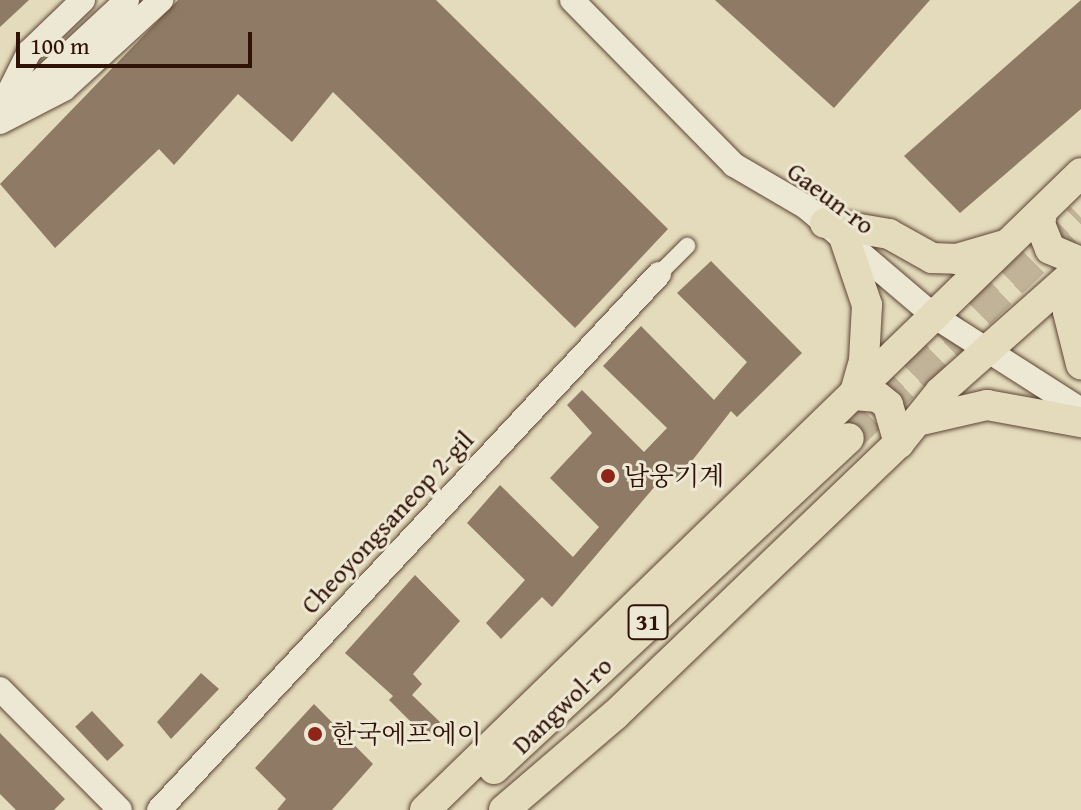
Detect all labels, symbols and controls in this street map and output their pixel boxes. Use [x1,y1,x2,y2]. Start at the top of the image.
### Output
scale bar [20,16,256,66]
text: 100 m [30,28,90,63]
street label: Gaeun-ro [781,155,881,241]
street label: Cheoyongsaneop 2-gil [294,424,480,620]
place label: 남웅기계 [624,460,724,492]
marker: 남웅기계 [599,467,617,485]
road number: 31 [626,602,670,642]
street label: Dangwol-ro [506,650,618,760]
place label: 한국에프에이 [331,718,482,750]
marker: 한국에프에이 [306,725,324,743]

